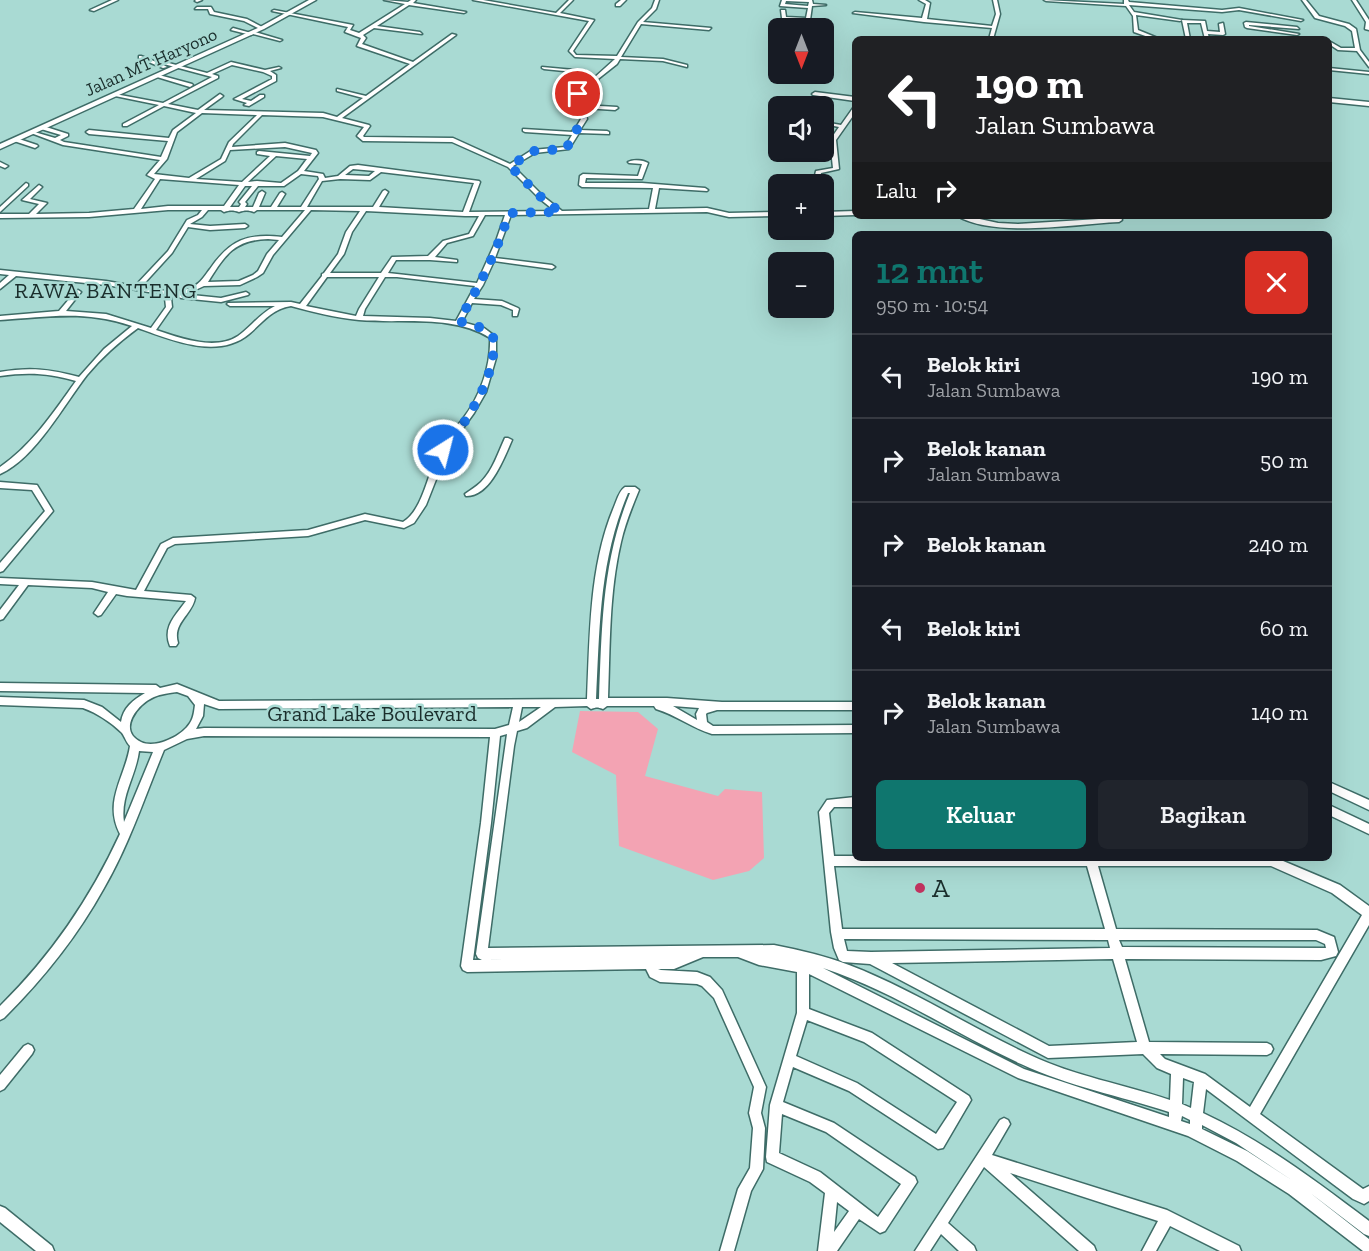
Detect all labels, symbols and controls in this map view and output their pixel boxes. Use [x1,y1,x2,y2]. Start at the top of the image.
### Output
north arrow [768,18,834,84]
map controls [768,18,834,318]
street label: Jalan MT Haryono [81,23,221,101]
text: 190 m [975,58,1083,109]
icon: left [876,60,954,138]
pin [552,68,603,119]
icon: arrive [561,77,594,110]
button: sound [768,96,834,162]
text: Jalan Sumbawa [975,109,1155,141]
button: + [768,174,834,240]
icon: right [929,174,962,207]
text: Lalu [876,177,917,204]
text: 12 mnt [876,249,983,292]
button: close [1245,251,1308,314]
button: − [768,252,834,318]
district label: RAWA BANTENG [14,277,198,304]
text: 950 m · 10:54 [876,293,988,317]
text: Belok kiri [927,351,1020,378]
icon: left [876,360,909,393]
text: 190 m [1251,363,1308,390]
text: Jalan Sumbawa [927,378,1060,402]
position arrow [411,418,475,482]
text: Belok kanan [927,435,1046,462]
icon: right [876,444,909,477]
text: 50 m [1260,447,1308,474]
text: Jalan Sumbawa [927,462,1060,486]
icon: right [876,528,909,561]
text: Belok kanan [927,531,1046,558]
text: 240 m [1248,531,1308,558]
icon: left [876,612,909,645]
text: Belok kiri [927,615,1020,642]
text: 60 m [1260,615,1308,642]
text: Belok kanan [927,687,1046,714]
icon: right [876,696,909,729]
text: 140 m [1251,699,1308,726]
street label: Grand Lake Boulevard [267,700,477,727]
text: Jalan Sumbawa [927,714,1060,738]
button: Keluar [876,780,1086,849]
button: Bagikan [1098,780,1308,849]
place label: A [932,872,950,904]
marker: A [913,881,927,895]

